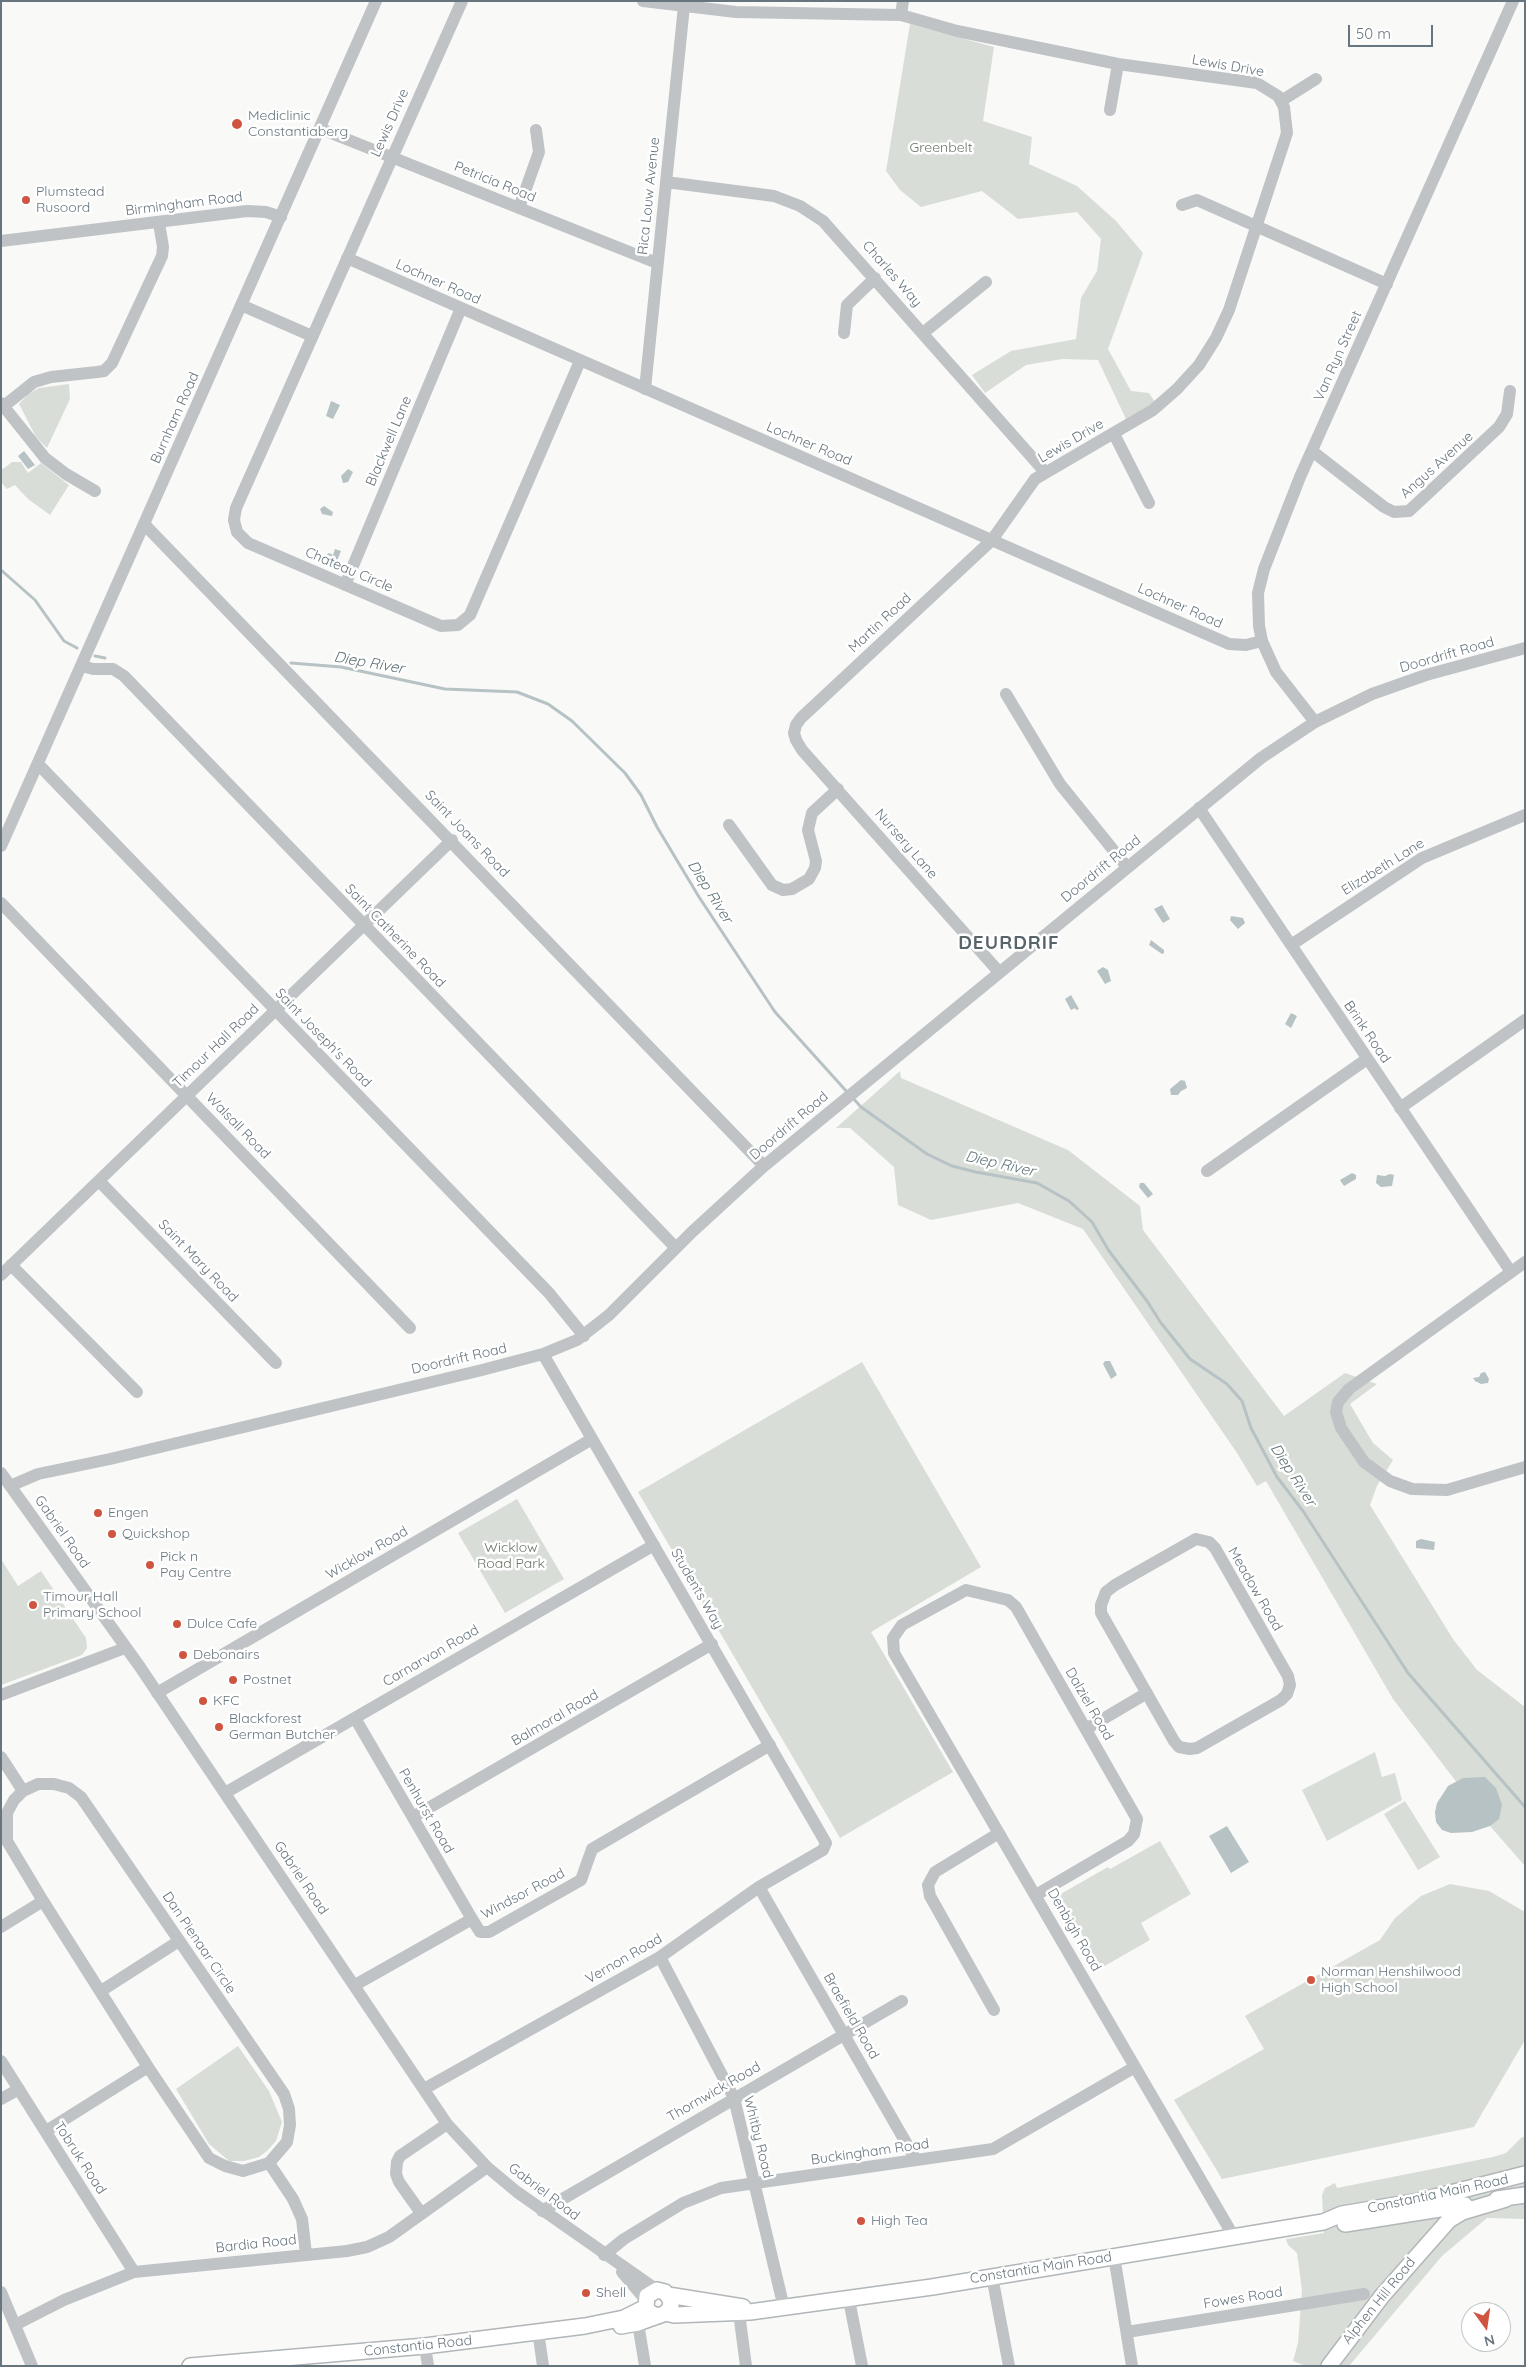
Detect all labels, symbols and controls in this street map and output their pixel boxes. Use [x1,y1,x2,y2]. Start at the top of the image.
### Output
scale bar [1351,15,1436,47]
text: 50 m [1356,24,1391,43]
street label: Lewis Drive [1191,51,1265,81]
street label: Lewis Drive [367,86,413,160]
place label: Mediclinic Constantiaberg [248,108,348,140]
marker: Mediclinic Constantiaberg [230,117,244,131]
street label: Rica Louw Avenue [634,136,664,256]
park label: Greenbelt [909,140,973,156]
street label: Petricia Road [452,158,538,206]
place label: Plumstead Rusoord [36,184,104,216]
street label: Birmingham Road [124,188,244,220]
marker: Plumstead Rusoord [20,194,32,206]
street label: Charles Way [859,237,925,311]
street label: Lochner Road [393,256,483,308]
street label: Van Ryn Street [1311,308,1365,404]
street label: Burnham Road [147,370,203,466]
street label: Blackwell Lane [362,393,416,489]
street label: Lewis Drive [1035,415,1107,467]
street label: Lochner Road [764,418,854,470]
street label: Angus Avenue [1397,428,1477,502]
street label: Chateau Circle [303,544,395,596]
street label: Lochner Road [1135,580,1225,632]
street label: Martin Road [845,590,915,656]
street label: Doordrift Road [1398,633,1496,677]
water label: Diep River [332,648,406,678]
street label: Saint Joans Road [421,787,513,881]
street label: Nursery Lane [871,806,941,882]
street label: Doordrift Road [1058,832,1144,906]
street label: Elizabeth Lane [1339,835,1427,899]
water label: Diep River [684,857,736,927]
street label: Saint Catherine Road [341,881,449,991]
district label: DEURDRIF [957,932,1061,954]
street label: Saint Joseph's Road [271,985,375,1091]
street label: Brink Road [1340,998,1394,1066]
street label: Timour Hall Road [169,1001,263,1091]
street label: Doordrift Road [746,1088,832,1164]
street label: Walsall Road [202,1089,274,1163]
water label: Diep River [963,1147,1037,1181]
street label: Saint Mary Road [154,1216,242,1306]
street label: Doordrift Road [410,1340,508,1378]
water label: Diep River [1266,1440,1320,1510]
street label: Gabriel Road [31,1492,93,1572]
place label: Engen [108,1505,149,1521]
marker: Engen [92,1507,104,1519]
street label: Wicklow Road [323,1523,411,1583]
place label: Quickshop [122,1526,190,1542]
marker: Quickshop [106,1528,118,1540]
park label: Wicklow Road Park [477,1540,545,1572]
street label: Meadow Road [1224,1544,1286,1634]
street label: Students Way [667,1546,727,1632]
place label: Pick n Pay Centre [160,1549,231,1581]
marker: Pick n Pay Centre [144,1559,156,1571]
place label: Timour Hall Primary School [43,1589,141,1621]
marker: Timour Hall Primary School [27,1599,39,1611]
place label: Dulce Cafe [187,1616,257,1632]
marker: Dulce Cafe [171,1618,183,1630]
street label: Carnarvon Road [380,1622,482,1690]
place label: Debonairs [193,1647,260,1663]
marker: Debonairs [177,1649,189,1661]
street label: Dalziel Road [1061,1665,1117,1743]
place label: Postnet [243,1672,292,1688]
marker: Postnet [227,1674,239,1686]
street label: Balmoral Road [509,1686,601,1750]
place label: KFC [213,1693,239,1709]
marker: KFC [197,1695,209,1707]
place label: Blackforest German Butcher [229,1711,335,1744]
marker: Blackforest German Butcher [213,1721,225,1733]
street label: Penhurst Road [395,1765,457,1857]
street label: Gabriel Road [270,1838,332,1918]
street label: Windsor Road [478,1865,568,1923]
street label: Denbigh Road [1043,1886,1105,1974]
street label: Dan Pienaar Circle [159,1889,239,1997]
street label: Vernon Road [583,1930,665,1988]
place label: Norman Henshilwood High School [1321,1964,1461,1996]
street label: Braefield Road [820,1970,882,2062]
marker: Norman Henshilwood High School [1305,1974,1317,1986]
street label: Thornwick Road [664,2058,764,2126]
street label: Whitby Road [740,2094,776,2180]
street label: Tobruk Road [50,2119,110,2197]
street label: Buckingham Road [810,2135,930,2169]
street label: Gabriel Road [505,2160,583,2224]
street label: Constantia Main Road [1366,2171,1510,2217]
place label: High Tea [871,2213,928,2229]
marker: High Tea [855,2215,867,2227]
street label: Bardia Road [215,2231,297,2257]
street label: Constantia Main Road [969,2248,1113,2288]
street label: Alphen Hill Road [1339,2254,1419,2348]
street label: Fowes Road [1202,2283,1284,2313]
place label: Shell [596,2285,626,2301]
marker: Shell [580,2287,592,2299]
north arrow [1461,2302,1511,2352]
text: N [1482,2331,1497,2351]
street label: Constantia Road [363,2332,473,2360]

